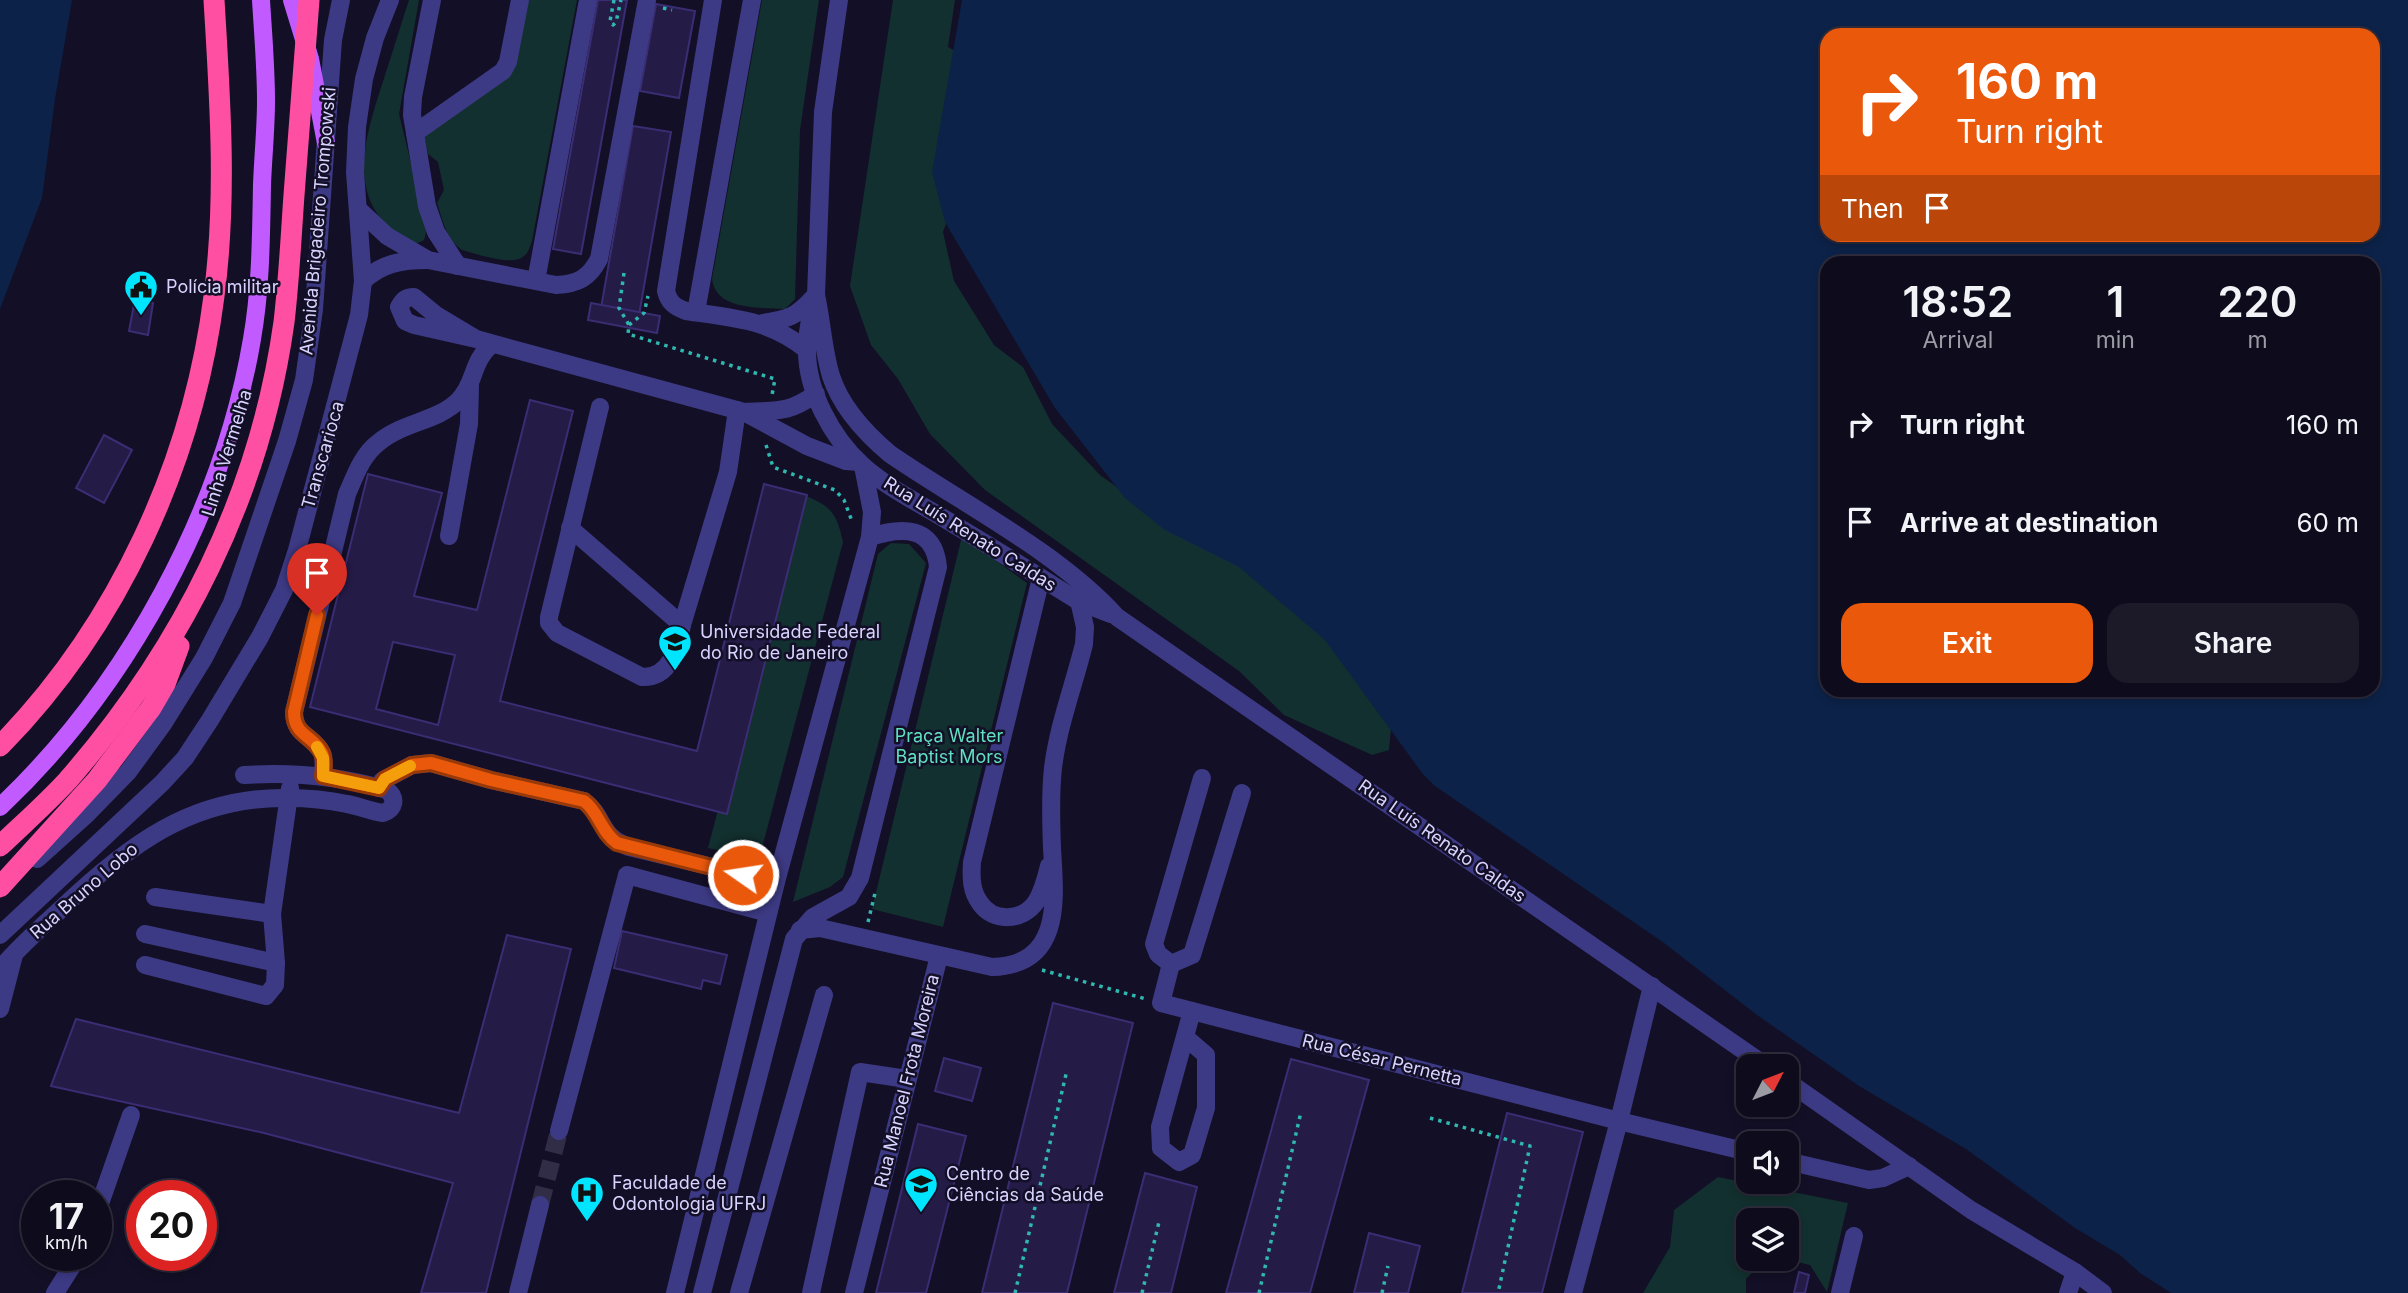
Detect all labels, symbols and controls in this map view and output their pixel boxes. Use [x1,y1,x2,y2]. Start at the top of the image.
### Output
text: 160 m [1956,52,2098,111]
icon: right [1841,56,1932,147]
street label: Avenida Brigadeiro Trompowski [295,86,340,356]
text: Turn right [1956,112,2103,151]
icon: arrive [1918,189,1956,227]
text: Then [1841,193,1904,224]
public building icon: Polícia militar [122,268,160,317]
place label: Polícia militar [166,276,279,297]
text: 18:52 [1903,276,2013,327]
text: 1 [2106,276,2124,327]
text: 220 [2217,276,2297,327]
text: Arrival [1922,326,1993,354]
text: min [2096,326,2135,354]
text: m [2247,326,2268,354]
street label: Linha Vermelha [197,387,256,519]
street label: Transcarioca [297,399,348,511]
icon: right [1841,405,1879,443]
text: Turn right [1900,409,2025,440]
text: 160 m [2286,409,2359,440]
street label: Rua Luís Renato Caldas [880,472,1060,595]
icon: arrive [1841,503,1879,541]
text: Arrive at destination [1900,507,2159,538]
text: 60 m [2296,507,2359,538]
pin [287,543,347,615]
icon: arrive [298,554,336,592]
button: Exit [1841,603,2093,683]
button: Share [2107,603,2359,683]
place label: Universidade Federal do Rio de Janeiro [700,621,880,663]
school or university icon: Universidade Federal do Rio de Janeiro [656,623,694,672]
park label: Praça Walter Baptist Mors [895,725,1003,767]
street label: Rua Luís Renato Caldas [1355,775,1530,906]
street label: Rua Bruno Lobo [26,838,142,943]
position arrow [706,838,780,912]
street label: Rua Manoel Frota Moreira [870,972,943,1190]
street label: Rua César Pernetta [1300,1029,1464,1090]
north arrow [1736,1054,1799,1116]
map controls [1736,1054,1799,1271]
button: sound [1736,1131,1799,1194]
place label: Centro de Ciências da Saúde [946,1163,1104,1205]
school or university icon: Centro de Ciências da Saúde [902,1165,940,1214]
place label: Faculdade de Odontologia UFRJ [612,1172,766,1214]
hospital icon: Faculdade de Odontologia UFRJ [568,1174,606,1223]
speed limit sign: 20 [126,1180,217,1271]
text: 17 [49,1195,84,1237]
button: layers [1736,1208,1799,1271]
text: km/h [45,1232,88,1253]

